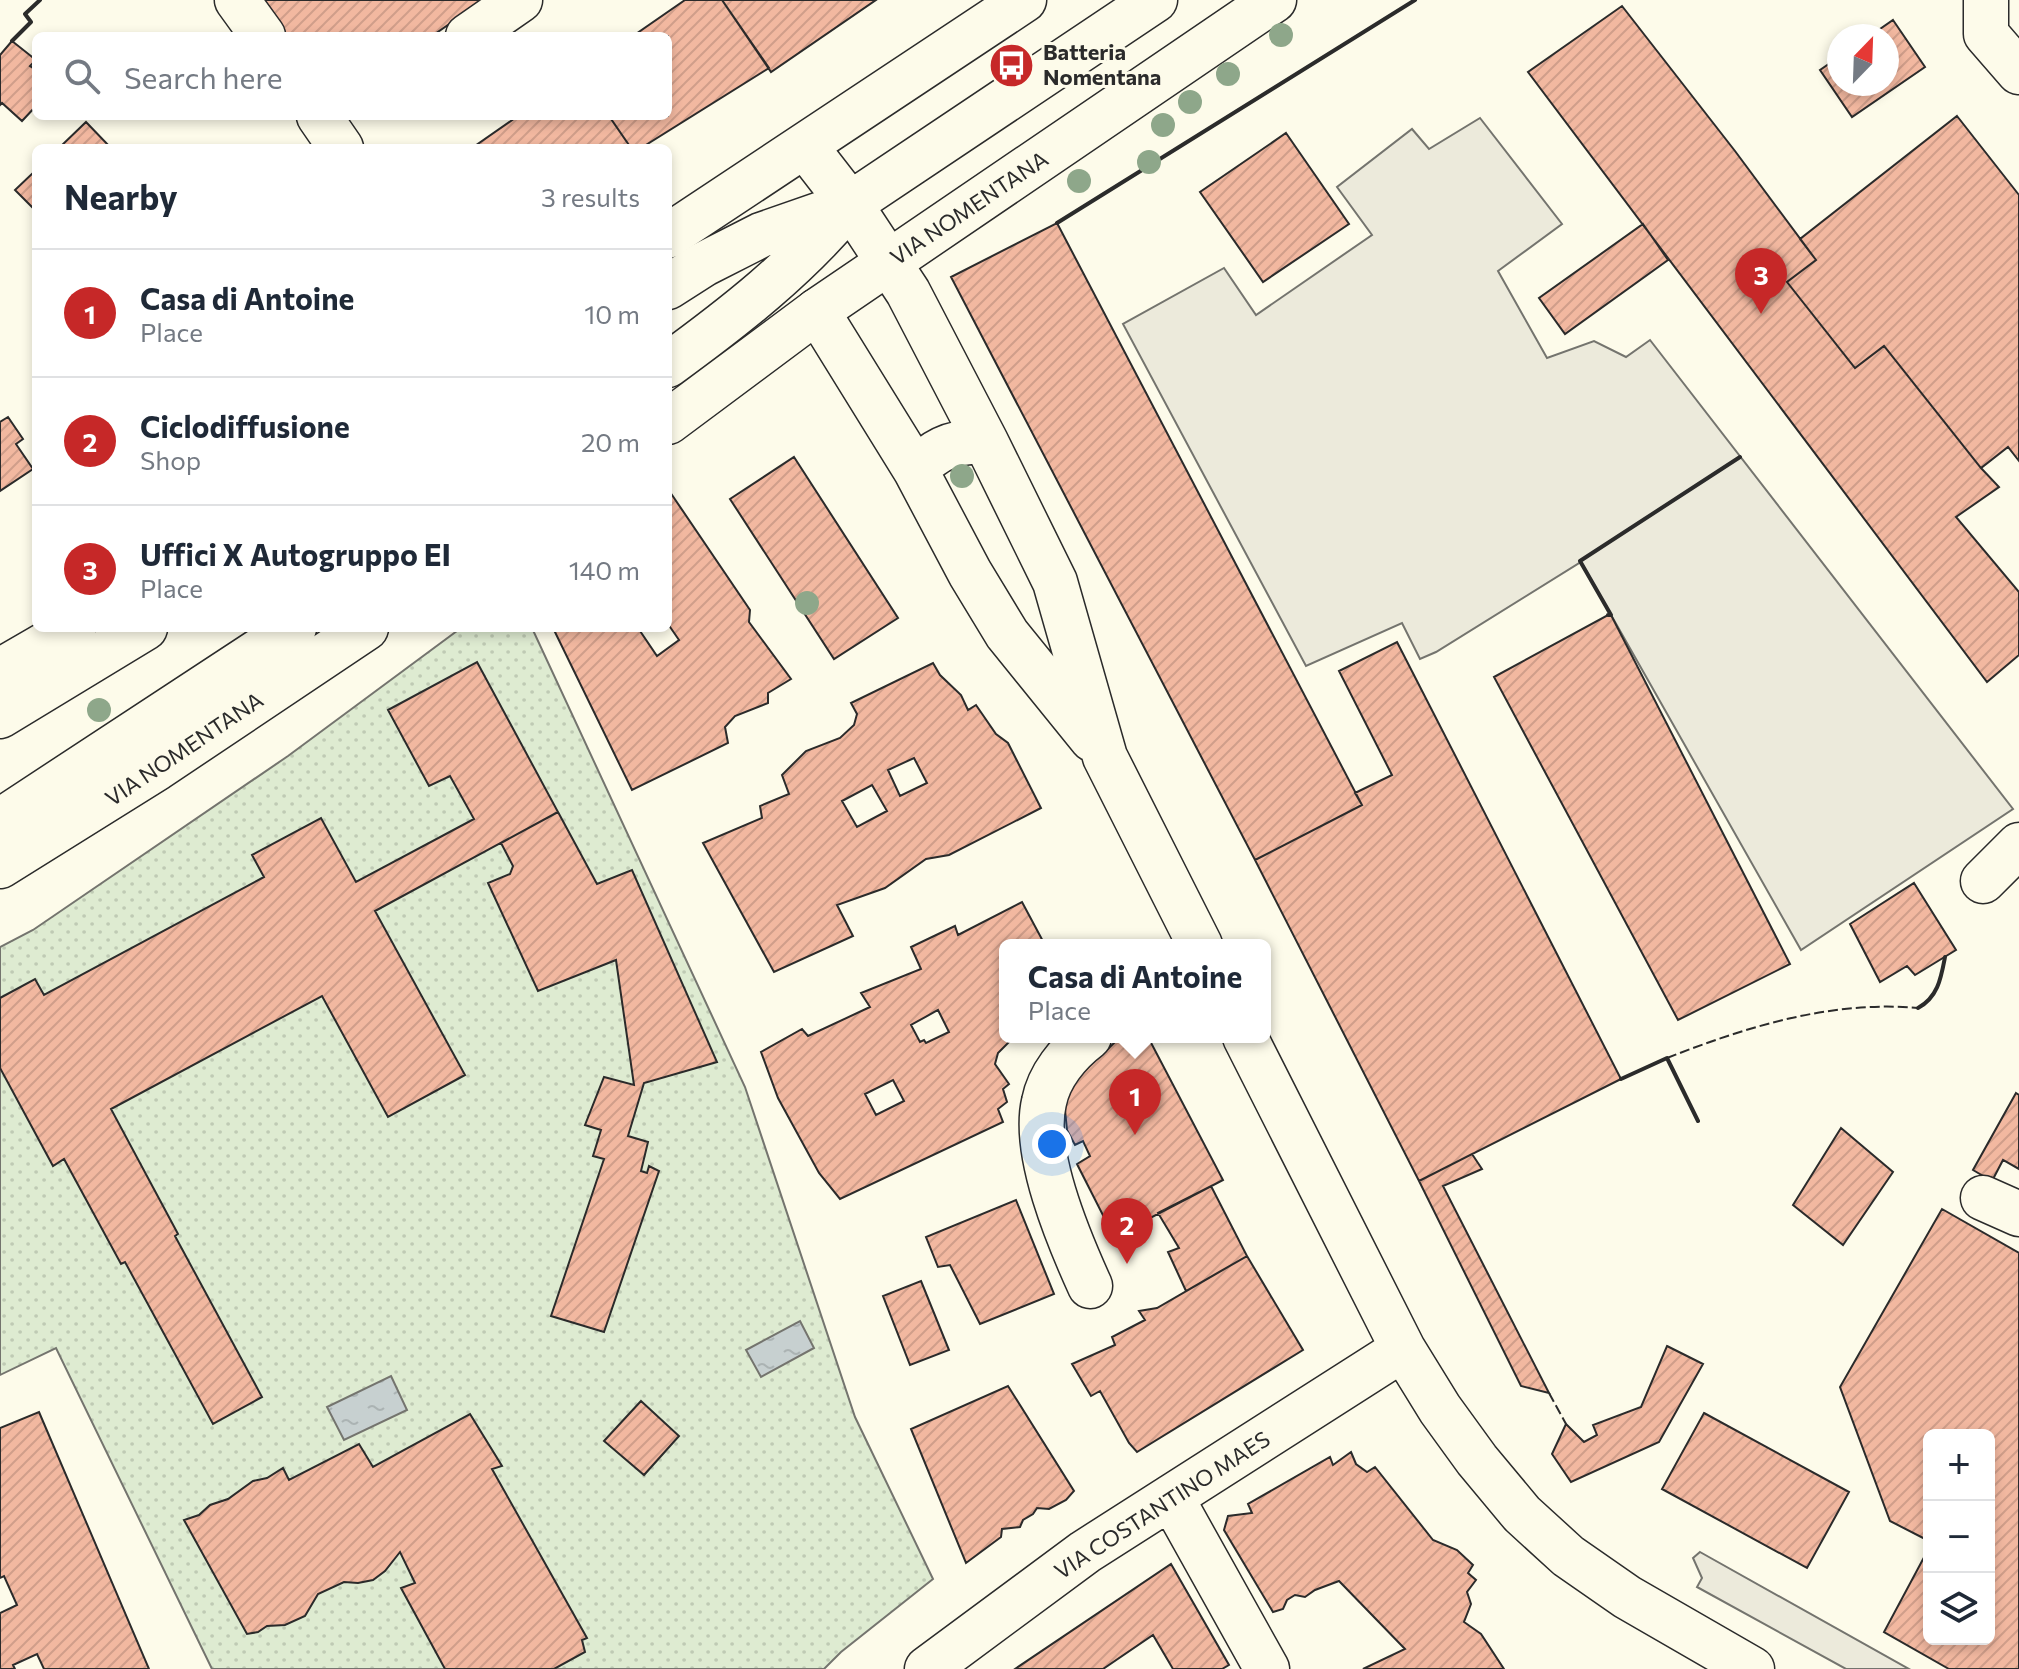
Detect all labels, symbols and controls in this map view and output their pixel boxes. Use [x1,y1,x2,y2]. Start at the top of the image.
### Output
north arrow [1827,24,1899,96]
search box [32,32,672,120]
place label: Batteria Nomentana [1043,38,1161,90]
bus stop icon: Batteria Nomentana [988,41,1036,89]
icon: search [60,54,104,98]
text: Search here [124,58,283,95]
street label: VIA NOMENTANA [885,145,1053,270]
text: Nearby [64,175,178,217]
text: 3 results [541,181,640,212]
pin: 3 [1735,248,1787,314]
text: Casa di Antoine [140,279,354,316]
text: 1 [84,298,96,329]
text: 10 m [584,298,640,329]
text: Place [140,316,203,347]
text: Ciclodiffusione [140,407,350,444]
text: 2 [83,426,97,457]
text: 20 m [581,426,640,457]
text: Shop [140,444,201,475]
text: Uffici X Autogruppo EI [140,535,451,572]
text: 3 [82,554,98,585]
text: 140 m [569,554,640,585]
text: Place [140,572,203,603]
street label: VIA NOMENTANA [100,686,268,811]
popup [999,939,1271,1043]
text: Casa di Antoine [1028,957,1242,994]
text: Place [1028,994,1091,1025]
pin: 1 [1109,1069,1161,1135]
your location [1032,1124,1072,1164]
pin: 2 [1101,1198,1153,1264]
street label: VIA COSTANTINO MAES [1049,1425,1275,1584]
map controls [1923,1429,1995,1645]
button: + [1923,1429,1995,1501]
button: − [1923,1501,1995,1573]
button: layers [1923,1573,1995,1645]

